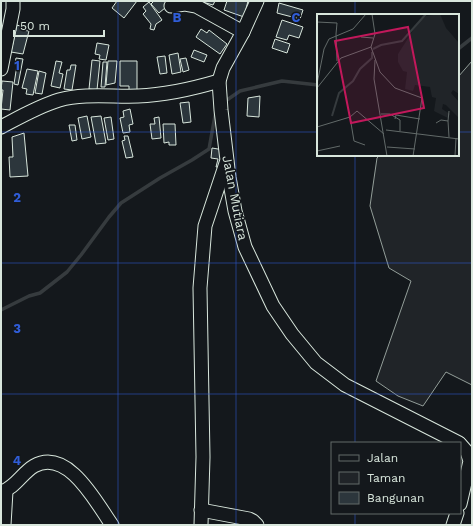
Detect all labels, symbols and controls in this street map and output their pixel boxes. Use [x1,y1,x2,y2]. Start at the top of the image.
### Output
text: B [173,10,182,25]
text: C [292,10,301,25]
scale bar [14,12,104,38]
inset map [317,14,459,156]
text: 50 m [20,19,50,33]
text: 1 [14,58,20,73]
street label: Jalan Mutiara [219,154,251,242]
text: 2 [13,190,21,205]
text: 3 [13,321,21,336]
legend [331,442,461,514]
text: Jalan [367,451,398,465]
text: 4 [13,453,22,468]
text: Taman [367,471,405,485]
text: Bangunan [367,491,425,505]

